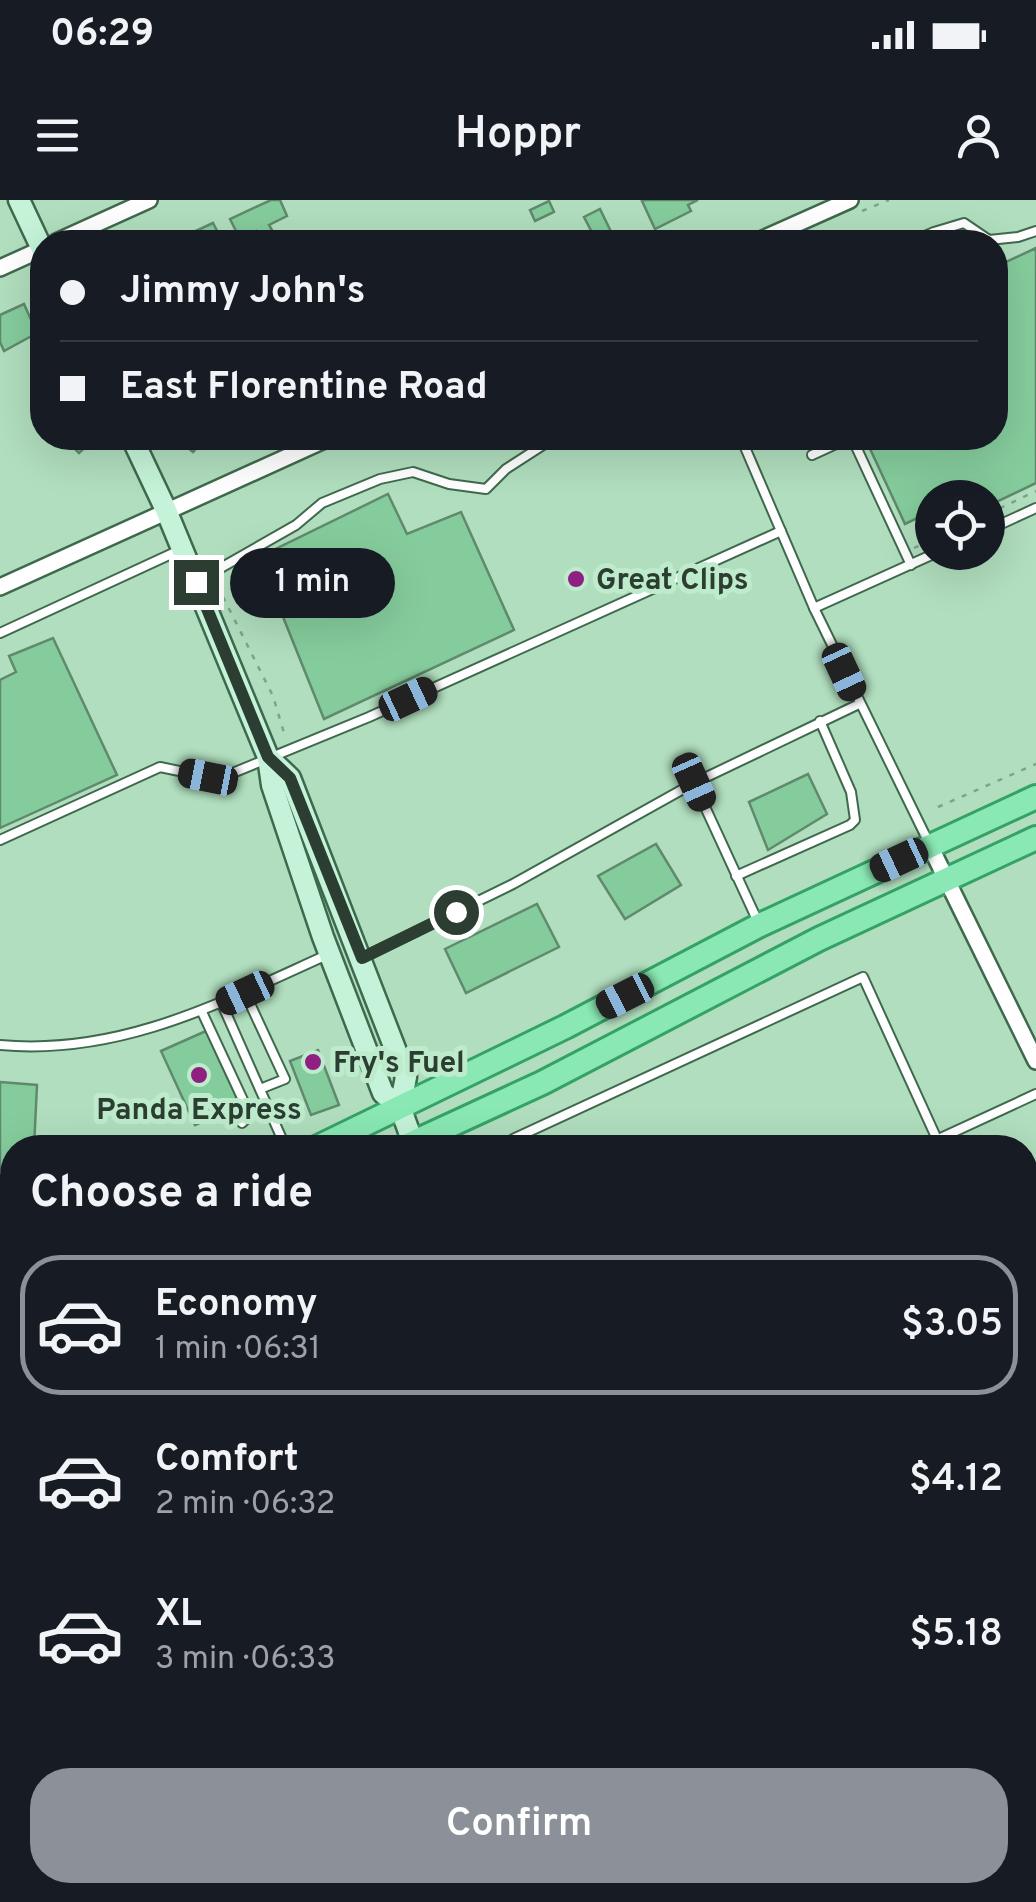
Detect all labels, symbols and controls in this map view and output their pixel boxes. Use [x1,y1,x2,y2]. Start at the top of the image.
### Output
text: 06:29 [50,11,154,60]
text: Hoppr [455,107,581,164]
icon: menu [30,108,85,163]
icon: person [951,108,1006,163]
text: Jimmy John's [120,268,366,317]
text: East Florentine Road [120,364,488,413]
map controls [915,480,1005,570]
button: locate [915,480,1005,570]
callout: 1 min [231,547,396,617]
route end [174,560,219,605]
text: 1 min [275,563,350,603]
place label: Great Clips [596,563,748,600]
marker: Great Clips [565,568,587,590]
car [818,638,870,706]
car [374,673,442,725]
car [668,748,720,816]
car [176,757,240,797]
car [865,834,933,886]
route start [434,890,479,935]
car [211,967,279,1019]
car [591,969,659,1023]
place label: Fry's Fuel [333,1046,465,1083]
marker: Fry's Fuel [302,1051,324,1073]
marker: Panda Express [188,1064,210,1086]
place label: Panda Express [96,1093,302,1130]
text: Choose a ride [30,1166,313,1223]
icon: car [35,1280,125,1370]
text: Economy [155,1281,317,1330]
text: $3.05 [901,1301,1003,1350]
text: 1 min · 06:31 [155,1330,321,1370]
icon: car [35,1435,125,1525]
text: Comfort [155,1436,299,1485]
text: $4.12 [909,1456,1003,1505]
text: 2 min · 06:32 [155,1485,335,1525]
icon: car [35,1590,125,1680]
text: XL [155,1591,202,1640]
text: $5.18 [909,1611,1003,1660]
text: 3 min · 06:33 [155,1640,335,1680]
button: Confirm [30,1768,1008,1883]

